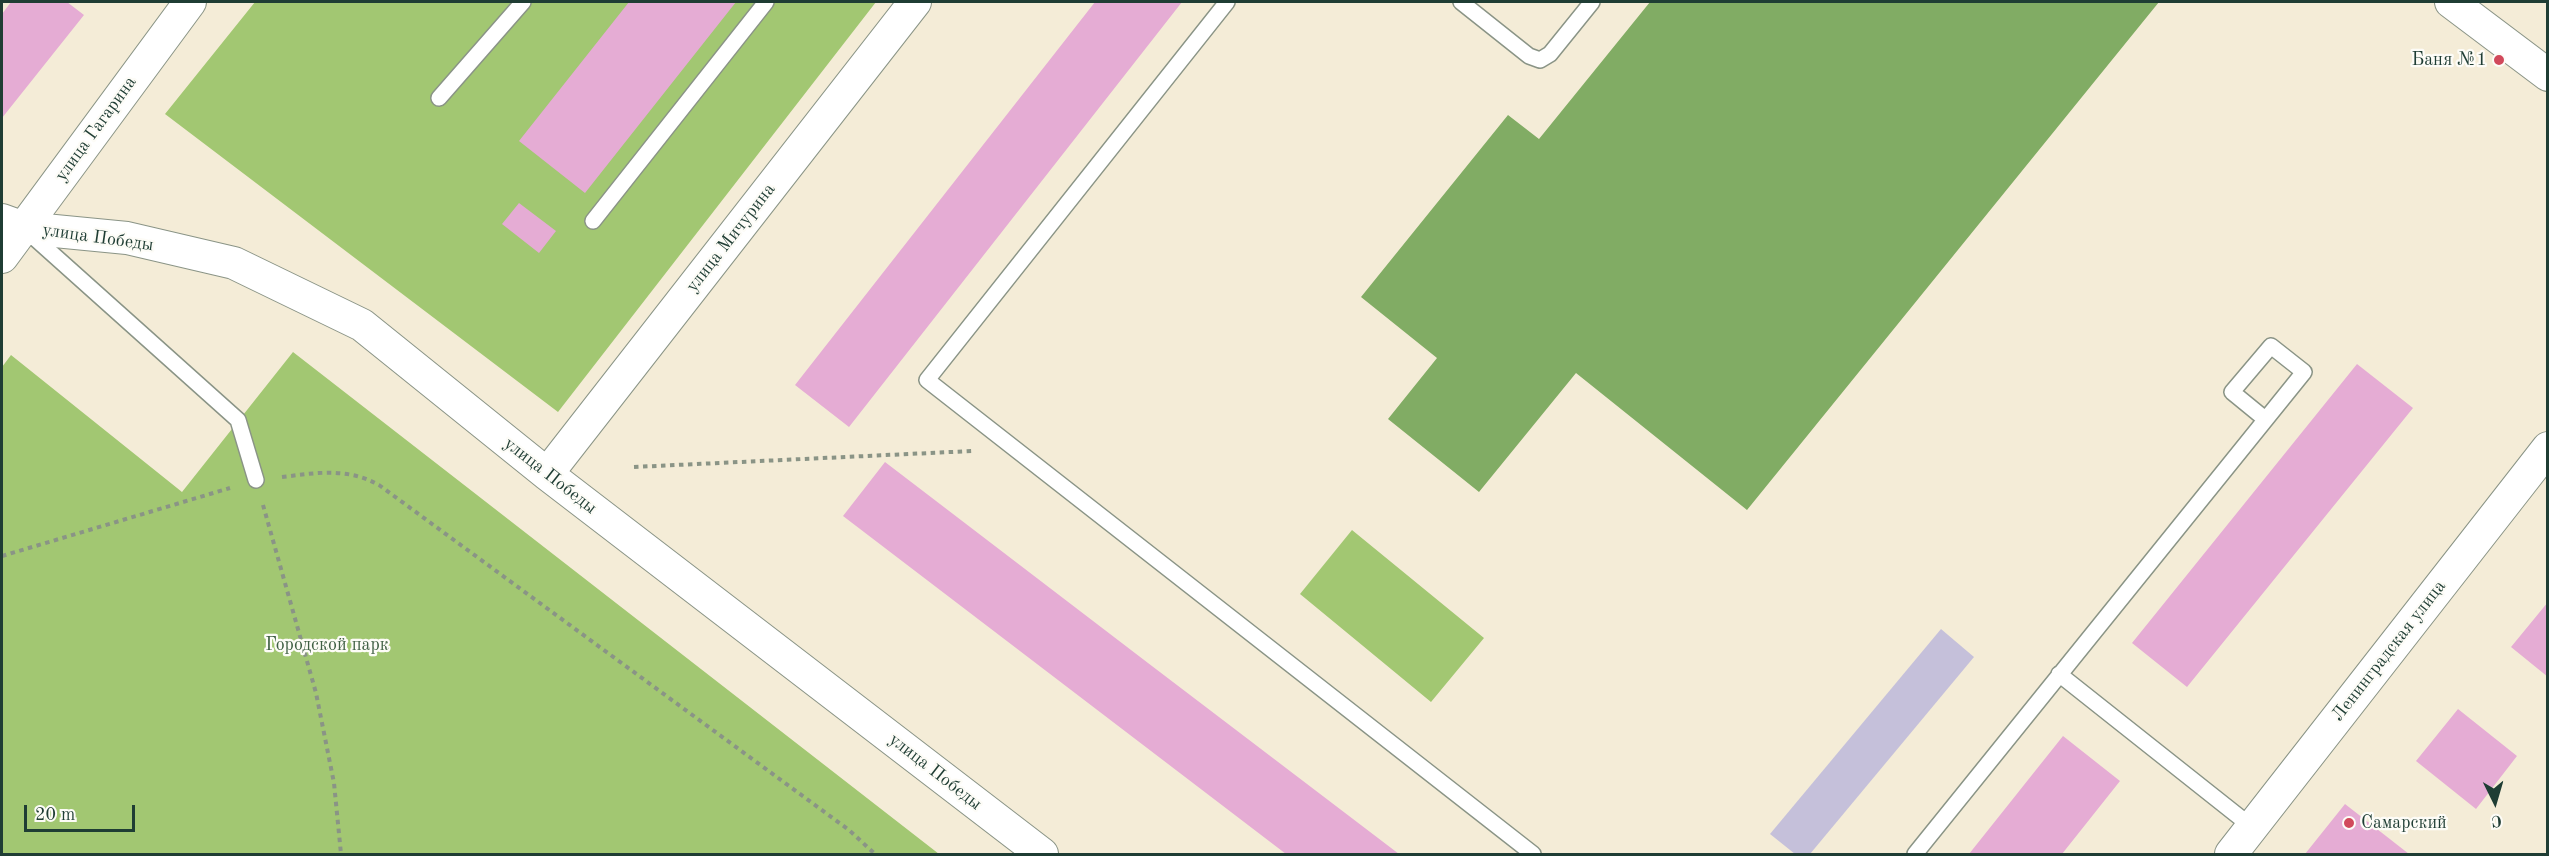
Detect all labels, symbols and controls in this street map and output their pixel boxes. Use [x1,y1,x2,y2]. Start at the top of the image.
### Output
place label: Баня №1 [2411,49,2487,71]
marker: Баня №1 [2492,53,2506,67]
street label: улица Гагарина [51,72,141,186]
street label: улица Мичурина [682,179,780,297]
street label: улица Победы [41,220,155,256]
street label: улица Победы [499,433,601,519]
street label: Ленинградская улица [2327,576,2451,726]
park label: Городской парк [265,634,389,656]
street label: улица Победы [884,729,986,815]
north arrow [2465,772,2525,832]
scale bar [27,793,138,831]
text: 20 m [35,806,75,824]
place label: Самарский [2361,812,2447,834]
text: С [2491,812,2503,828]
marker: Самарский [2342,816,2356,830]

